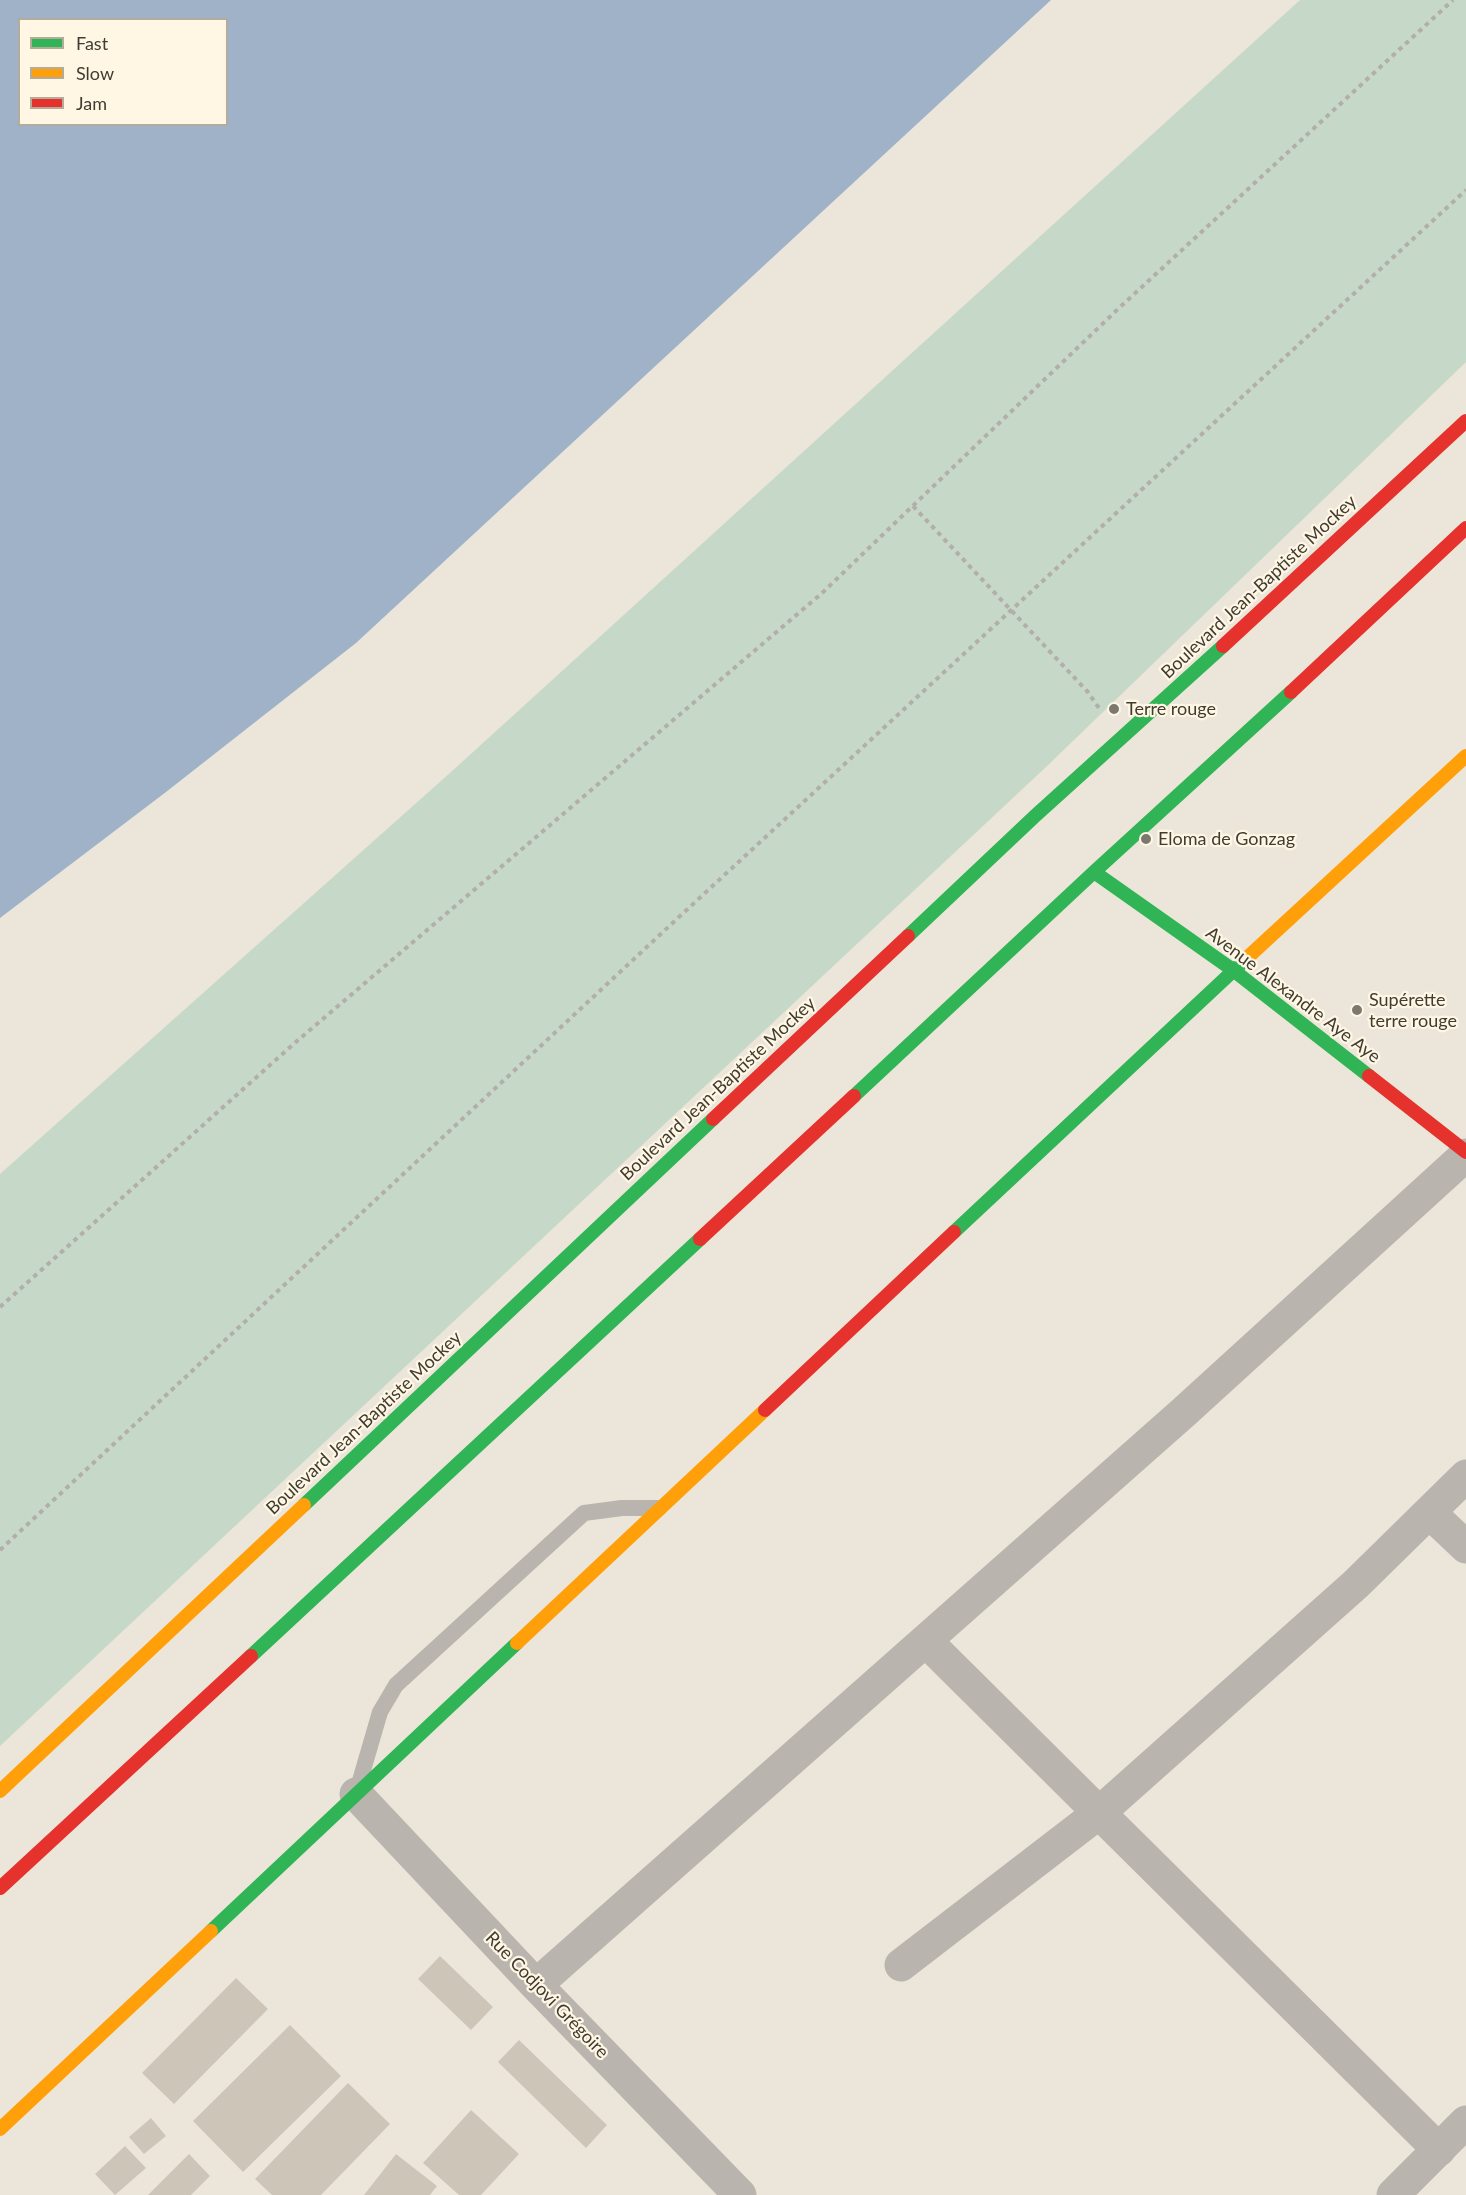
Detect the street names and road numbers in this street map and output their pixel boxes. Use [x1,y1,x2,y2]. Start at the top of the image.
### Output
street label: Boulevard Jean-Baptiste Mockey [1157,491,1361,683]
street label: Avenue Alexandre Aye Aye [1202,922,1384,1068]
street label: Boulevard Jean-Baptiste Mockey [616,993,820,1185]
street label: Boulevard Jean-Baptiste Mockey [262,1327,466,1519]
street label: Rue Codjovi Grégoire [481,1927,613,2063]

